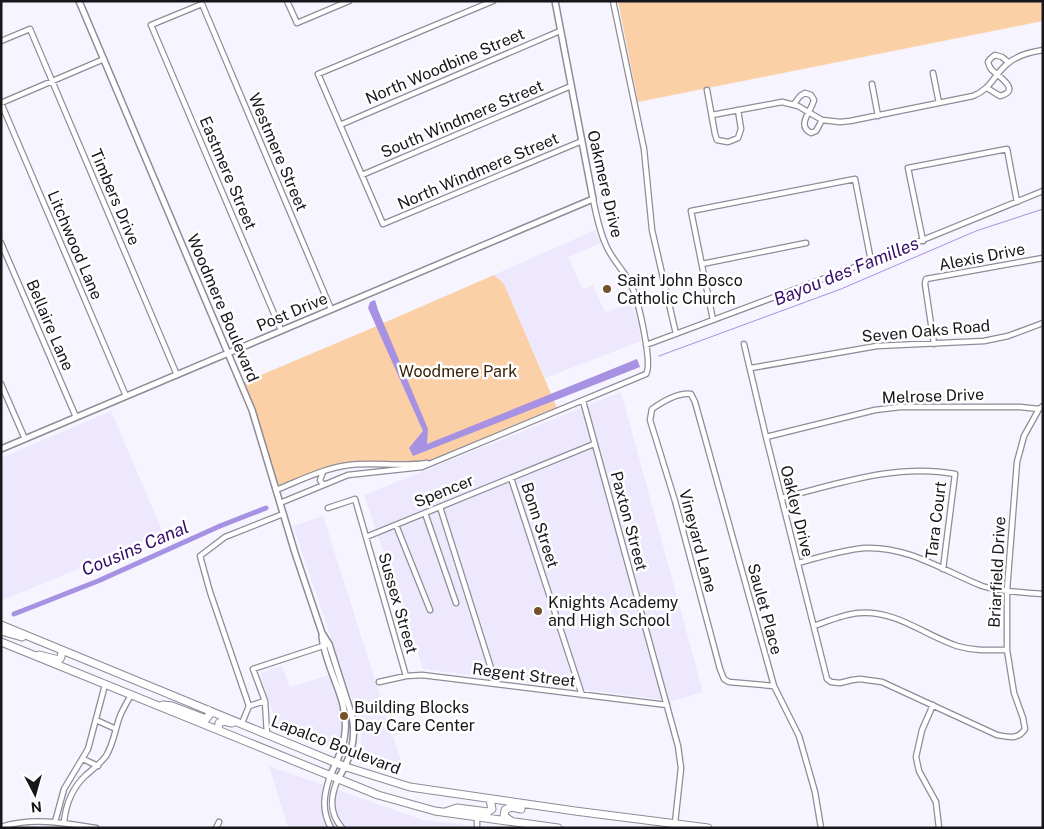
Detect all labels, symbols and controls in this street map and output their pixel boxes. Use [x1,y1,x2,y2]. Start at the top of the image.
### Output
street label: North Woodbine Street [363,24,527,108]
street label: South Windmere Street [378,76,546,162]
street label: Westmere Street [245,90,311,214]
street label: Eastmere Street [196,113,260,233]
street label: North Windmere Street [395,128,561,214]
street label: Oakmere Drive [583,128,627,240]
street label: Timbers Drive [86,146,144,248]
street label: Litchwood Lane [43,188,107,302]
street label: Woodmere Boulevard [183,231,263,385]
water label: Bayou des Familles [770,232,922,310]
street label: Alexis Drive [937,239,1027,275]
place label: Saint John Bosco Catholic Church [617,271,743,308]
street label: Bellaire Lane [22,277,78,373]
marker: Saint John Bosco Catholic Church [601,283,613,295]
street label: Post Drive [254,289,330,335]
street label: Seven Oaks Road [861,316,991,346]
park label: Woodmere Park [399,362,517,381]
street label: Melrose Drive [882,385,984,407]
street label: Oakley Drive [776,463,818,559]
street label: Paxton Street [607,469,651,573]
street label: Spencer [411,470,477,512]
street label: Bonn Street [517,480,563,570]
street label: Tara Court [922,480,950,560]
street label: Vineyard Lane [675,487,721,595]
water label: Cousins Canal [78,516,192,580]
street label: Briarfield Drive [985,516,1009,628]
street label: Sussex Street [374,550,422,656]
street label: Saulet Place [744,561,786,657]
place label: Knights Academy and High School [548,593,679,630]
marker: Knights Academy and High School [532,605,544,617]
street label: Regent Street [471,659,577,691]
place label: Building Blocks Day Care Center [354,698,475,735]
marker: Building Blocks Day Care Center [338,710,350,722]
street label: Lapalco Boulevard [269,712,403,778]
north arrow [10,769,60,819]
text: N [30,798,43,815]

